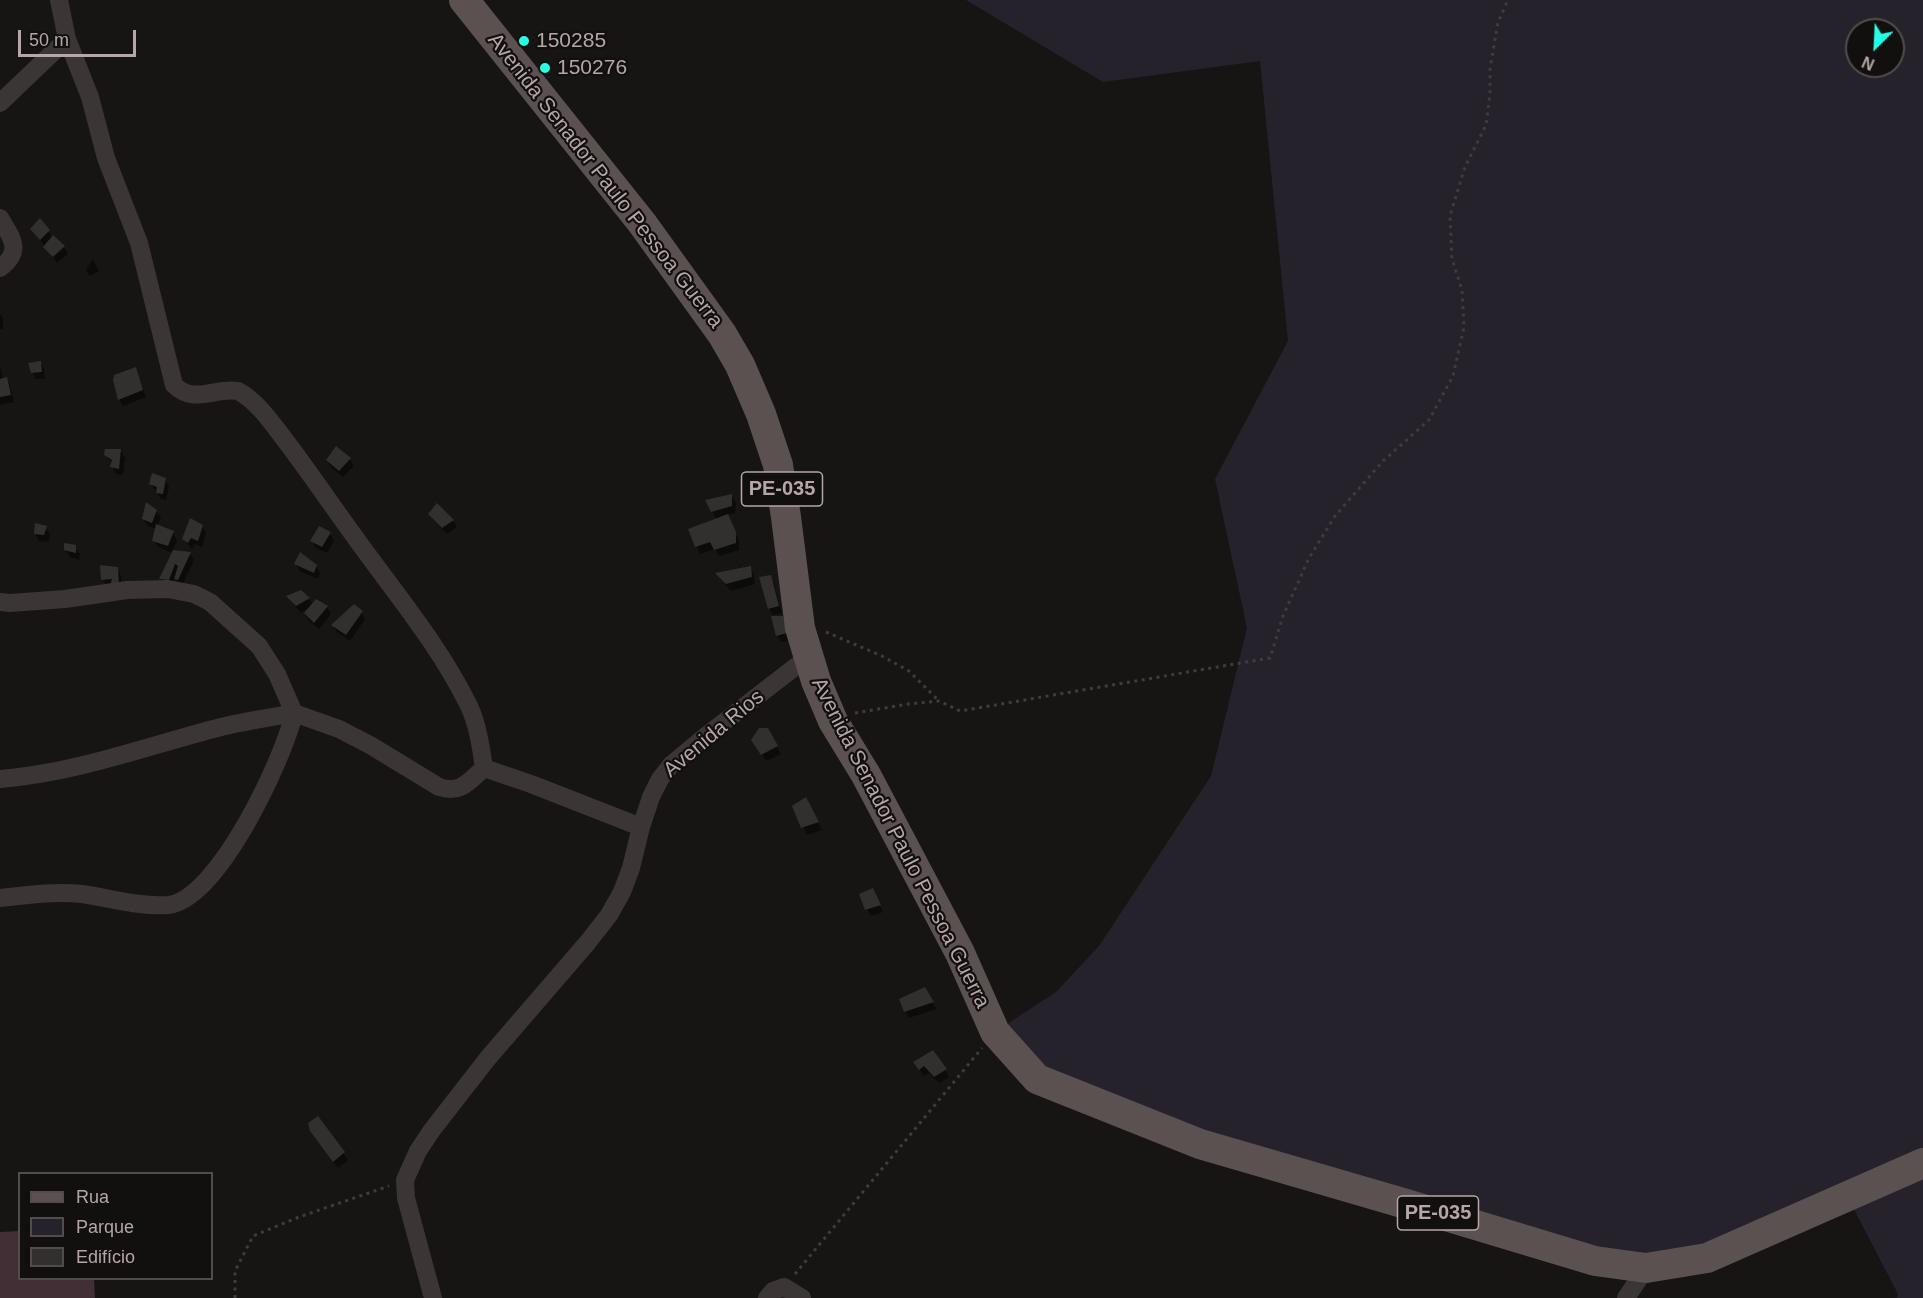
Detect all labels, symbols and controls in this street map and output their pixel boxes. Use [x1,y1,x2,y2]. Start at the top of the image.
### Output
scale bar [21,18,140,56]
north arrow [1845,18,1905,78]
place label: 150285 [536,28,606,54]
street label: Avenida Senador Paulo Pessoa Guerra [482,29,728,333]
text: 50 m [29,30,69,50]
marker: 150285 [517,34,531,48]
text: N [1860,53,1877,73]
place label: 150276 [557,55,627,81]
marker: 150276 [538,61,552,75]
road number: PE-035 [742,472,822,506]
street label: Avenida Senador Paulo Pessoa Guerra [805,674,995,1012]
street label: Avenida Rios [659,685,769,783]
legend [18,1172,213,1280]
text: Rua [76,1187,109,1207]
road number: PE-035 [1398,1196,1478,1230]
text: Parque [76,1217,134,1237]
text: Edifício [76,1247,135,1267]

